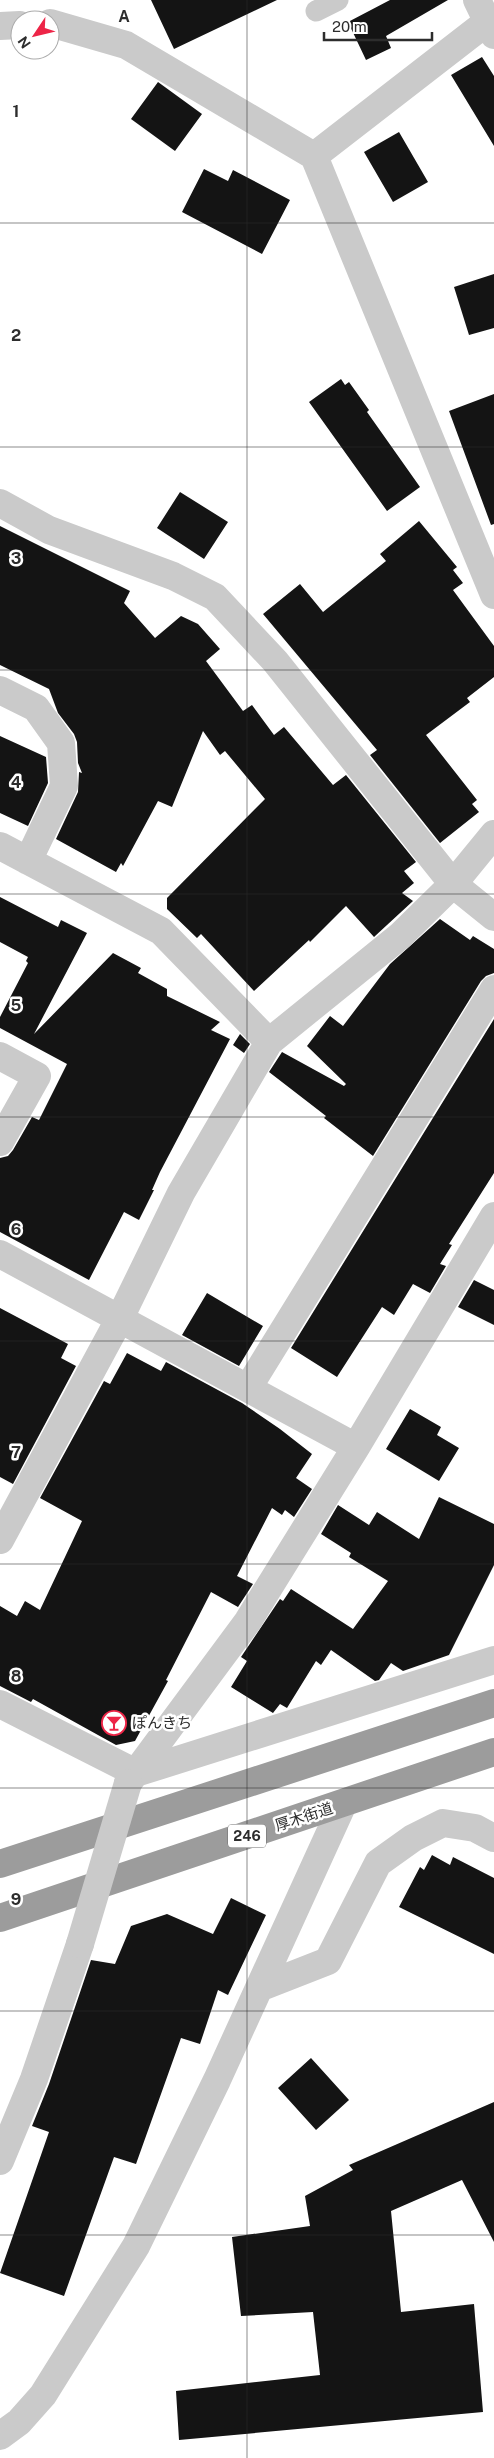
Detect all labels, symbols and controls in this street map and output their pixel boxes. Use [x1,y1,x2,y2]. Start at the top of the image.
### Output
text: A [118,7,130,26]
north arrow [10,10,60,60]
scale bar [324,10,432,42]
text: 20 m [332,18,367,35]
text: N [15,33,34,52]
text: 1 [13,102,19,121]
text: 2 [11,326,21,345]
text: 3 [11,549,21,568]
text: 4 [11,773,22,792]
text: 5 [11,996,22,1015]
text: 6 [11,1220,21,1239]
text: 7 [11,1443,21,1462]
text: 8 [11,1667,22,1686]
bar icon: ぽんきち [101,1710,127,1736]
place label: ぽんきち [132,1714,192,1731]
street label: 厚木街道 [273,1799,335,1834]
road number: 246 [228,1824,266,1848]
text: 9 [11,1890,21,1909]

